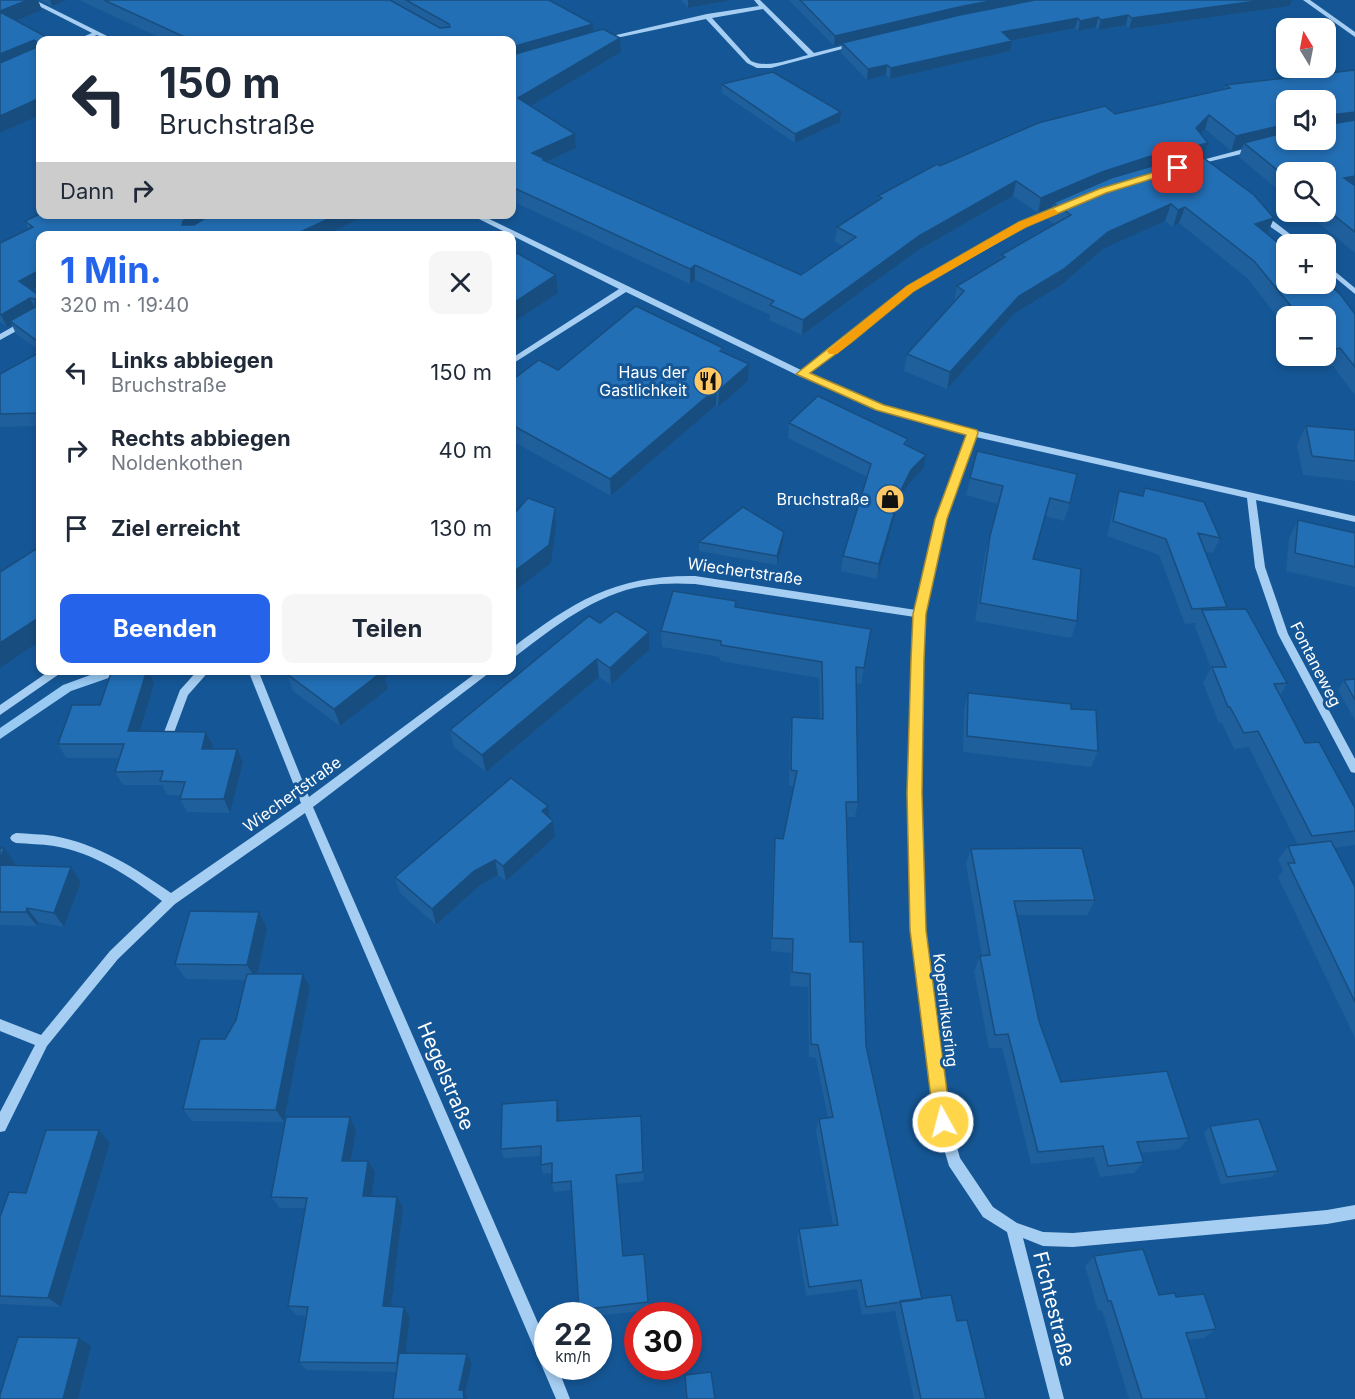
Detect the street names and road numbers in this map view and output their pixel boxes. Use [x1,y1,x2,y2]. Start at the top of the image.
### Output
street label: Wiechertstraße [686,553,804,589]
street label: Fontaneweg [1286,618,1346,710]
street label: Wiechertstraße [239,752,345,836]
street label: Kopernikusring [929,952,963,1068]
street label: Hegelstraße [412,1018,480,1134]
street label: Fichtestraße [1028,1249,1080,1369]

